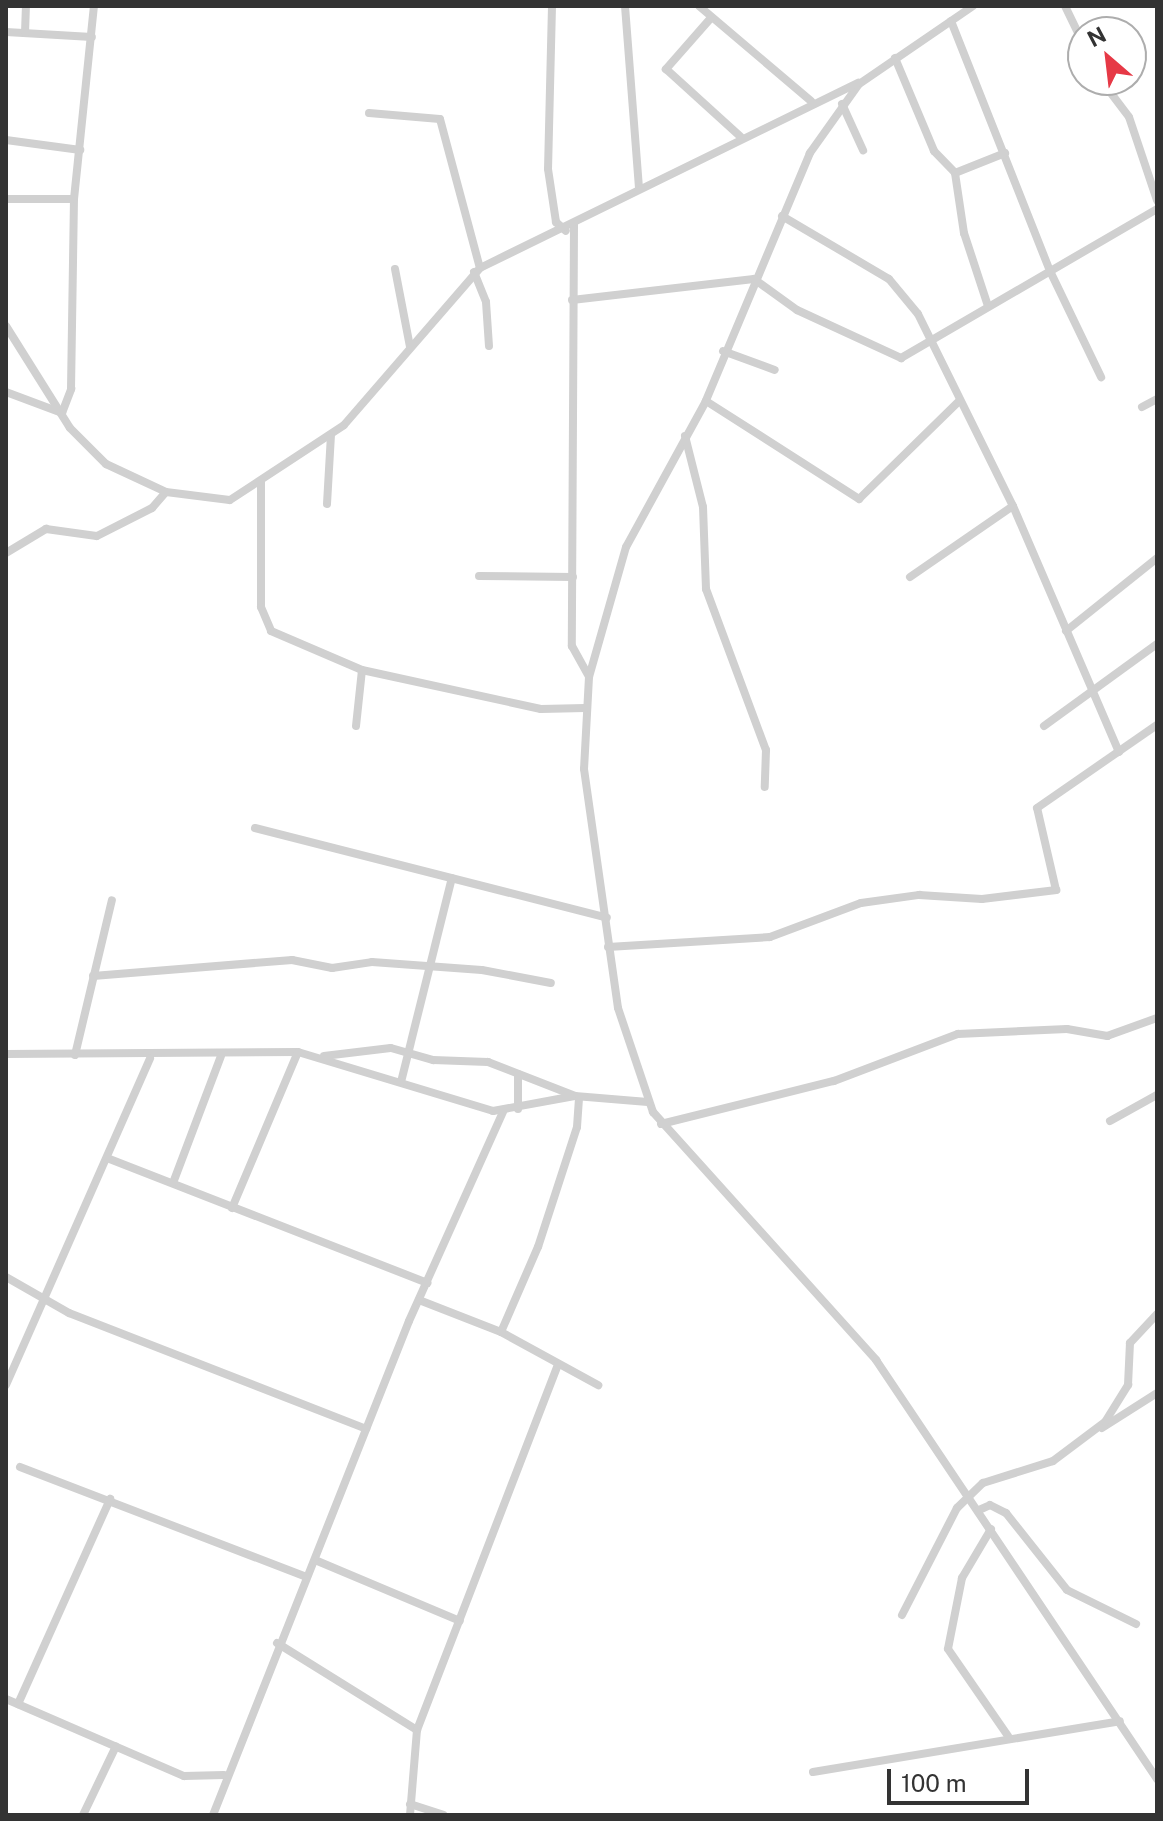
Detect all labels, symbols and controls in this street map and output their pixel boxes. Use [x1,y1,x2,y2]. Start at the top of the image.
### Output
north arrow [1067,16,1147,96]
text: N [1083,21,1110,52]
scale bar [891,1753,1033,1803]
text: 100 m [901,1769,967,1797]

